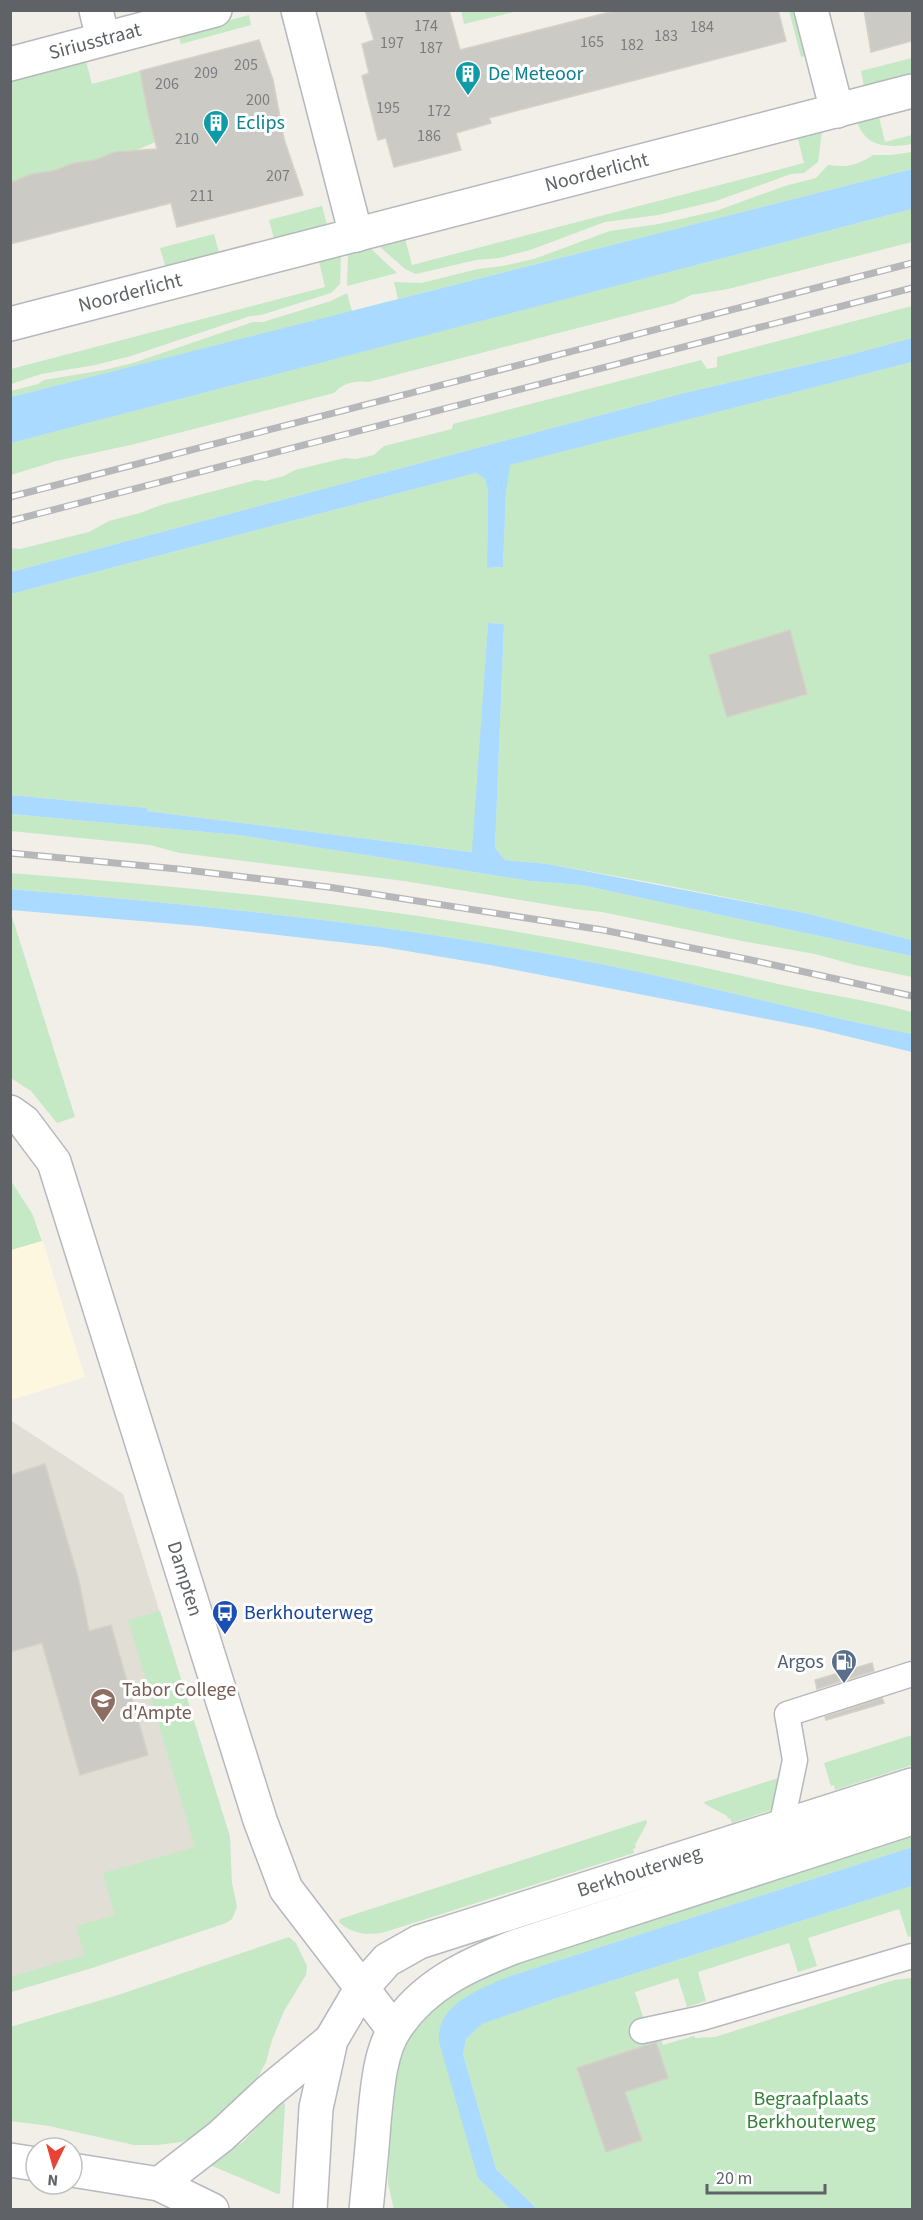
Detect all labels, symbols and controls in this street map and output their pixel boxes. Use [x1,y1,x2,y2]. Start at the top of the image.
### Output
house number: 174 [414,15,438,37]
street label: Siriusstraat [46,16,145,67]
house number: 184 [690,16,714,38]
house number: 183 [654,25,678,47]
house number: 165 [580,31,604,53]
house number: 197 [380,32,404,54]
house number: 182 [620,34,644,56]
house number: 187 [419,37,443,59]
house number: 205 [234,54,258,76]
building icon: De Meteoor [453,59,483,97]
place label: De Meteoor [488,60,584,88]
house number: 209 [194,62,218,84]
house number: 206 [155,73,179,95]
house number: 200 [246,89,270,111]
house number: 195 [376,97,400,119]
house number: 172 [427,100,451,122]
building icon: Eclips [201,108,231,146]
place label: Eclips [236,109,285,137]
house number: 186 [417,125,441,147]
house number: 210 [175,128,199,150]
street label: Noorderlicht [542,146,652,199]
house number: 207 [266,165,290,187]
house number: 211 [190,185,214,207]
street label: Noorderlicht [75,266,185,320]
street label: Dampten [160,1538,209,1620]
bus stop icon: Berkhouterweg [210,1598,240,1636]
place label: Berkhouterweg [244,1599,373,1627]
fuel station icon: Argos [829,1647,859,1685]
place label: Argos [777,1648,824,1676]
place label: Tabor College d'Ampte [122,1676,236,1727]
school or university icon: Tabor College d'Ampte [88,1686,118,1724]
street label: Berkhouterweg [574,1839,705,1905]
park label: Begraafplaats Berkhouterweg [747,2085,875,2136]
north arrow [24,2136,84,2196]
scale bar [707,2157,826,2195]
text: 20 m [716,2166,752,2191]
text: N [47,2169,59,2191]

